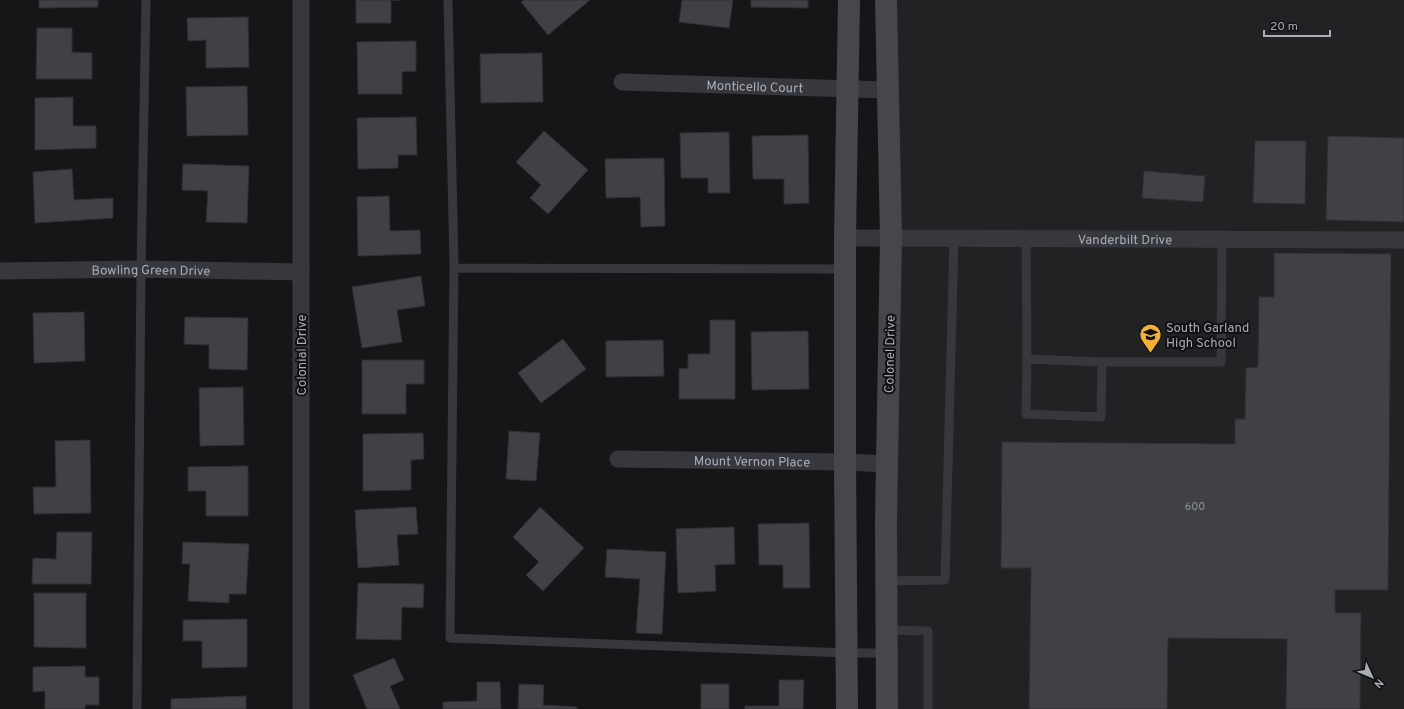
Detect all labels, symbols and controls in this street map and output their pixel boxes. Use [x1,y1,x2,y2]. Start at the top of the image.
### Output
scale bar [1264,12,1330,38]
text: 20 m [1270,19,1298,35]
street label: Monticello Court [706,79,804,97]
street label: Vanderbilt Drive [1078,233,1172,249]
street label: Bowling Green Drive [91,263,211,280]
street label: Colonial Drive [295,314,311,396]
street label: Colonel Drive [882,315,900,393]
school or university icon: South Garland High School [1138,321,1164,354]
place label: South Garland High School [1166,321,1249,352]
street label: Mount Vernon Place [694,454,810,472]
house number: 600 [1185,500,1205,514]
north arrow [1352,657,1392,697]
text: N [1371,676,1386,691]

